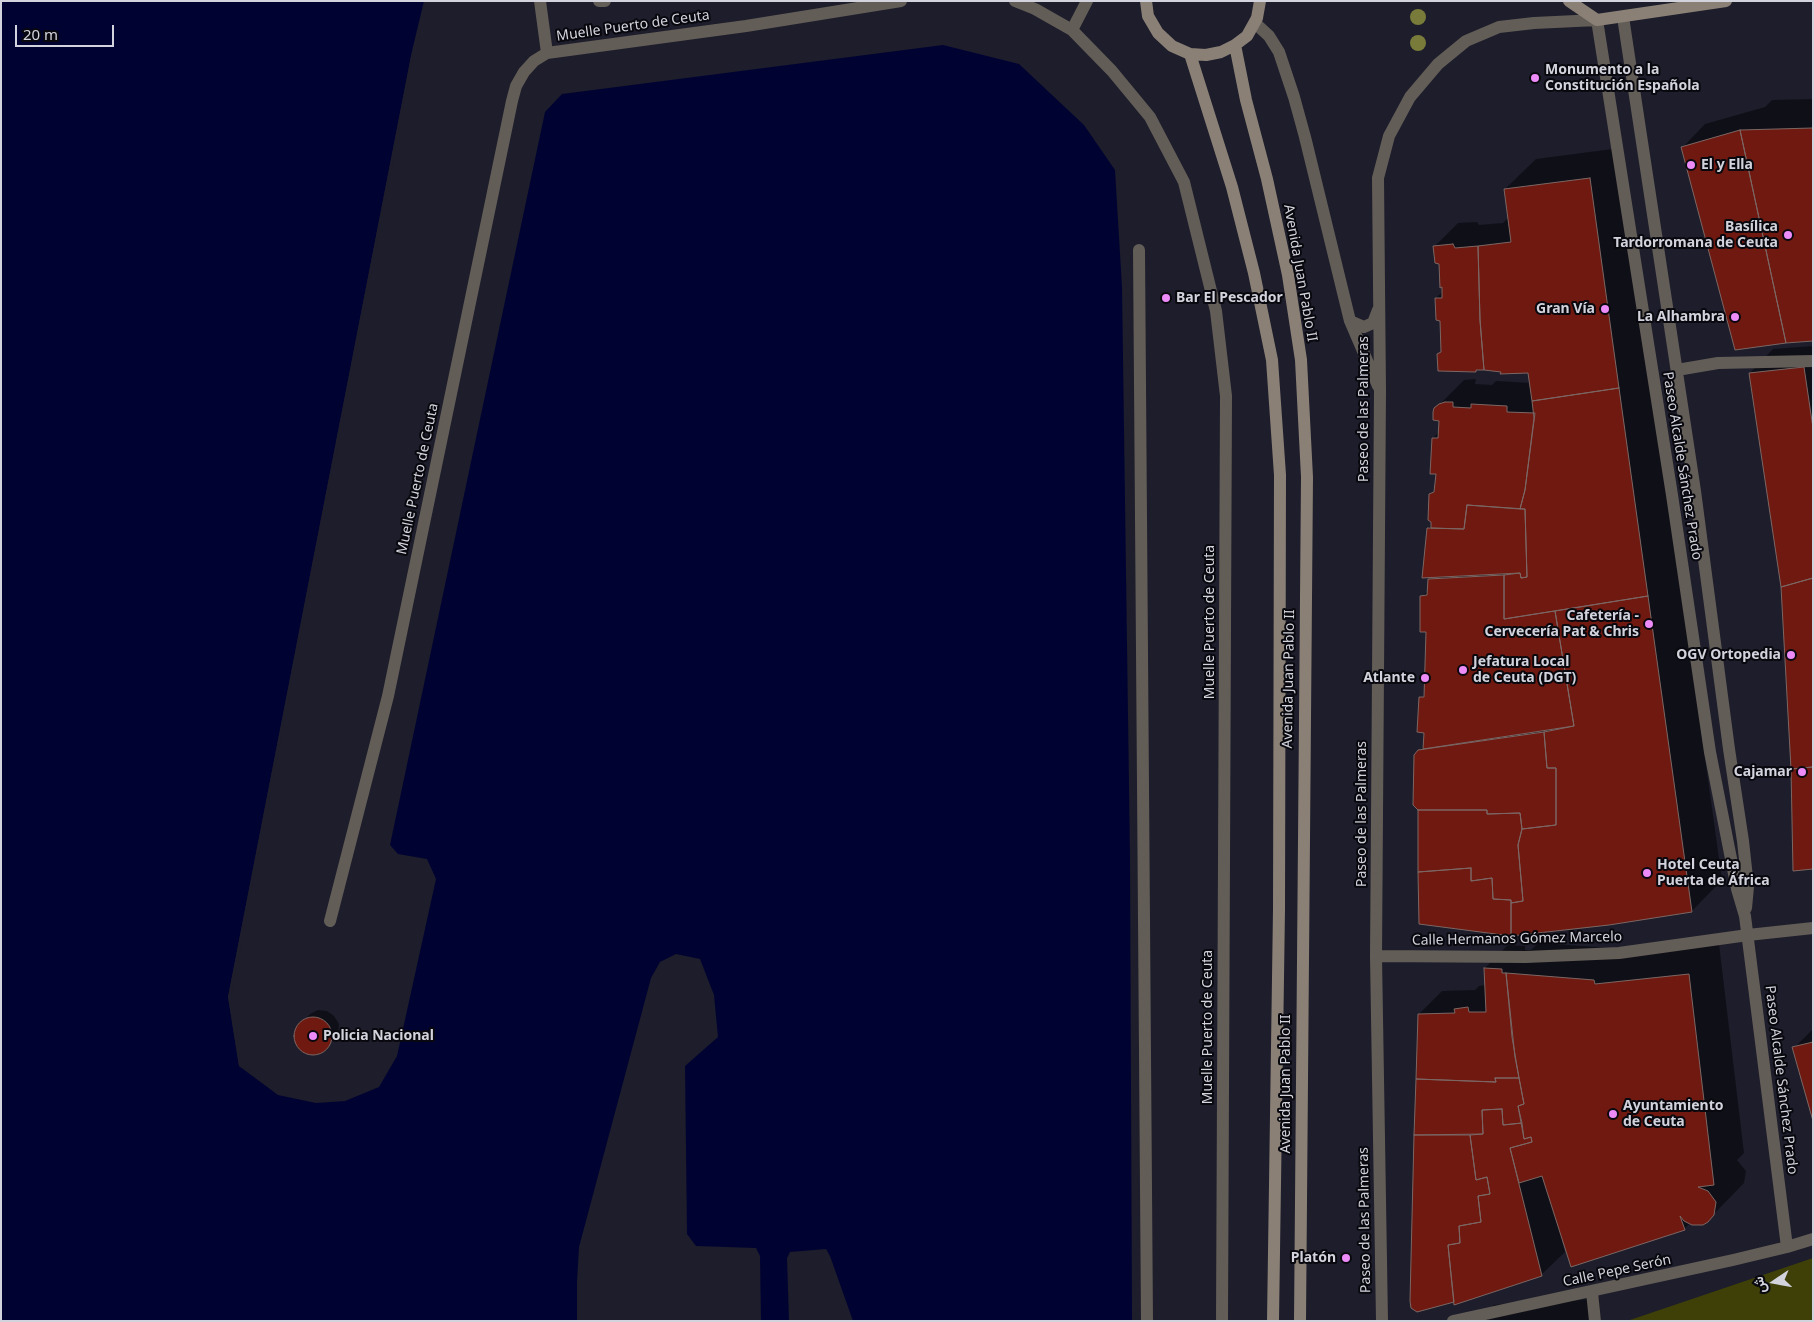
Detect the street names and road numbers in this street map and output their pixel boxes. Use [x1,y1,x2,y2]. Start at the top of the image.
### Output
street label: Muelle Puerto de Ceuta [555,7,711,45]
street label: Avenida Juan Pablo II [1280,203,1320,343]
street label: Paseo de las Palmeras [1356,336,1372,482]
street label: Paseo Alcalde Sánchez Prado [1659,371,1705,561]
street label: Muelle Puerto de Ceuta [394,402,442,556]
street label: Muelle Puerto de Ceuta [1202,545,1218,699]
street label: Avenida Juan Pablo II [1279,609,1299,749]
street label: Paseo de las Palmeras [1354,741,1370,887]
street label: Calle Hermanos Gómez Marcelo [1412,929,1622,949]
street label: Muelle Puerto de Ceuta [1200,950,1216,1104]
street label: Paseo Alcalde Sánchez Prado [1761,984,1801,1176]
street label: Avenida Juan Pablo II [1278,1014,1294,1154]
street label: Paseo de las Palmeras [1355,1147,1375,1293]
street label: Calle Pepe Serón [1561,1251,1673,1291]

